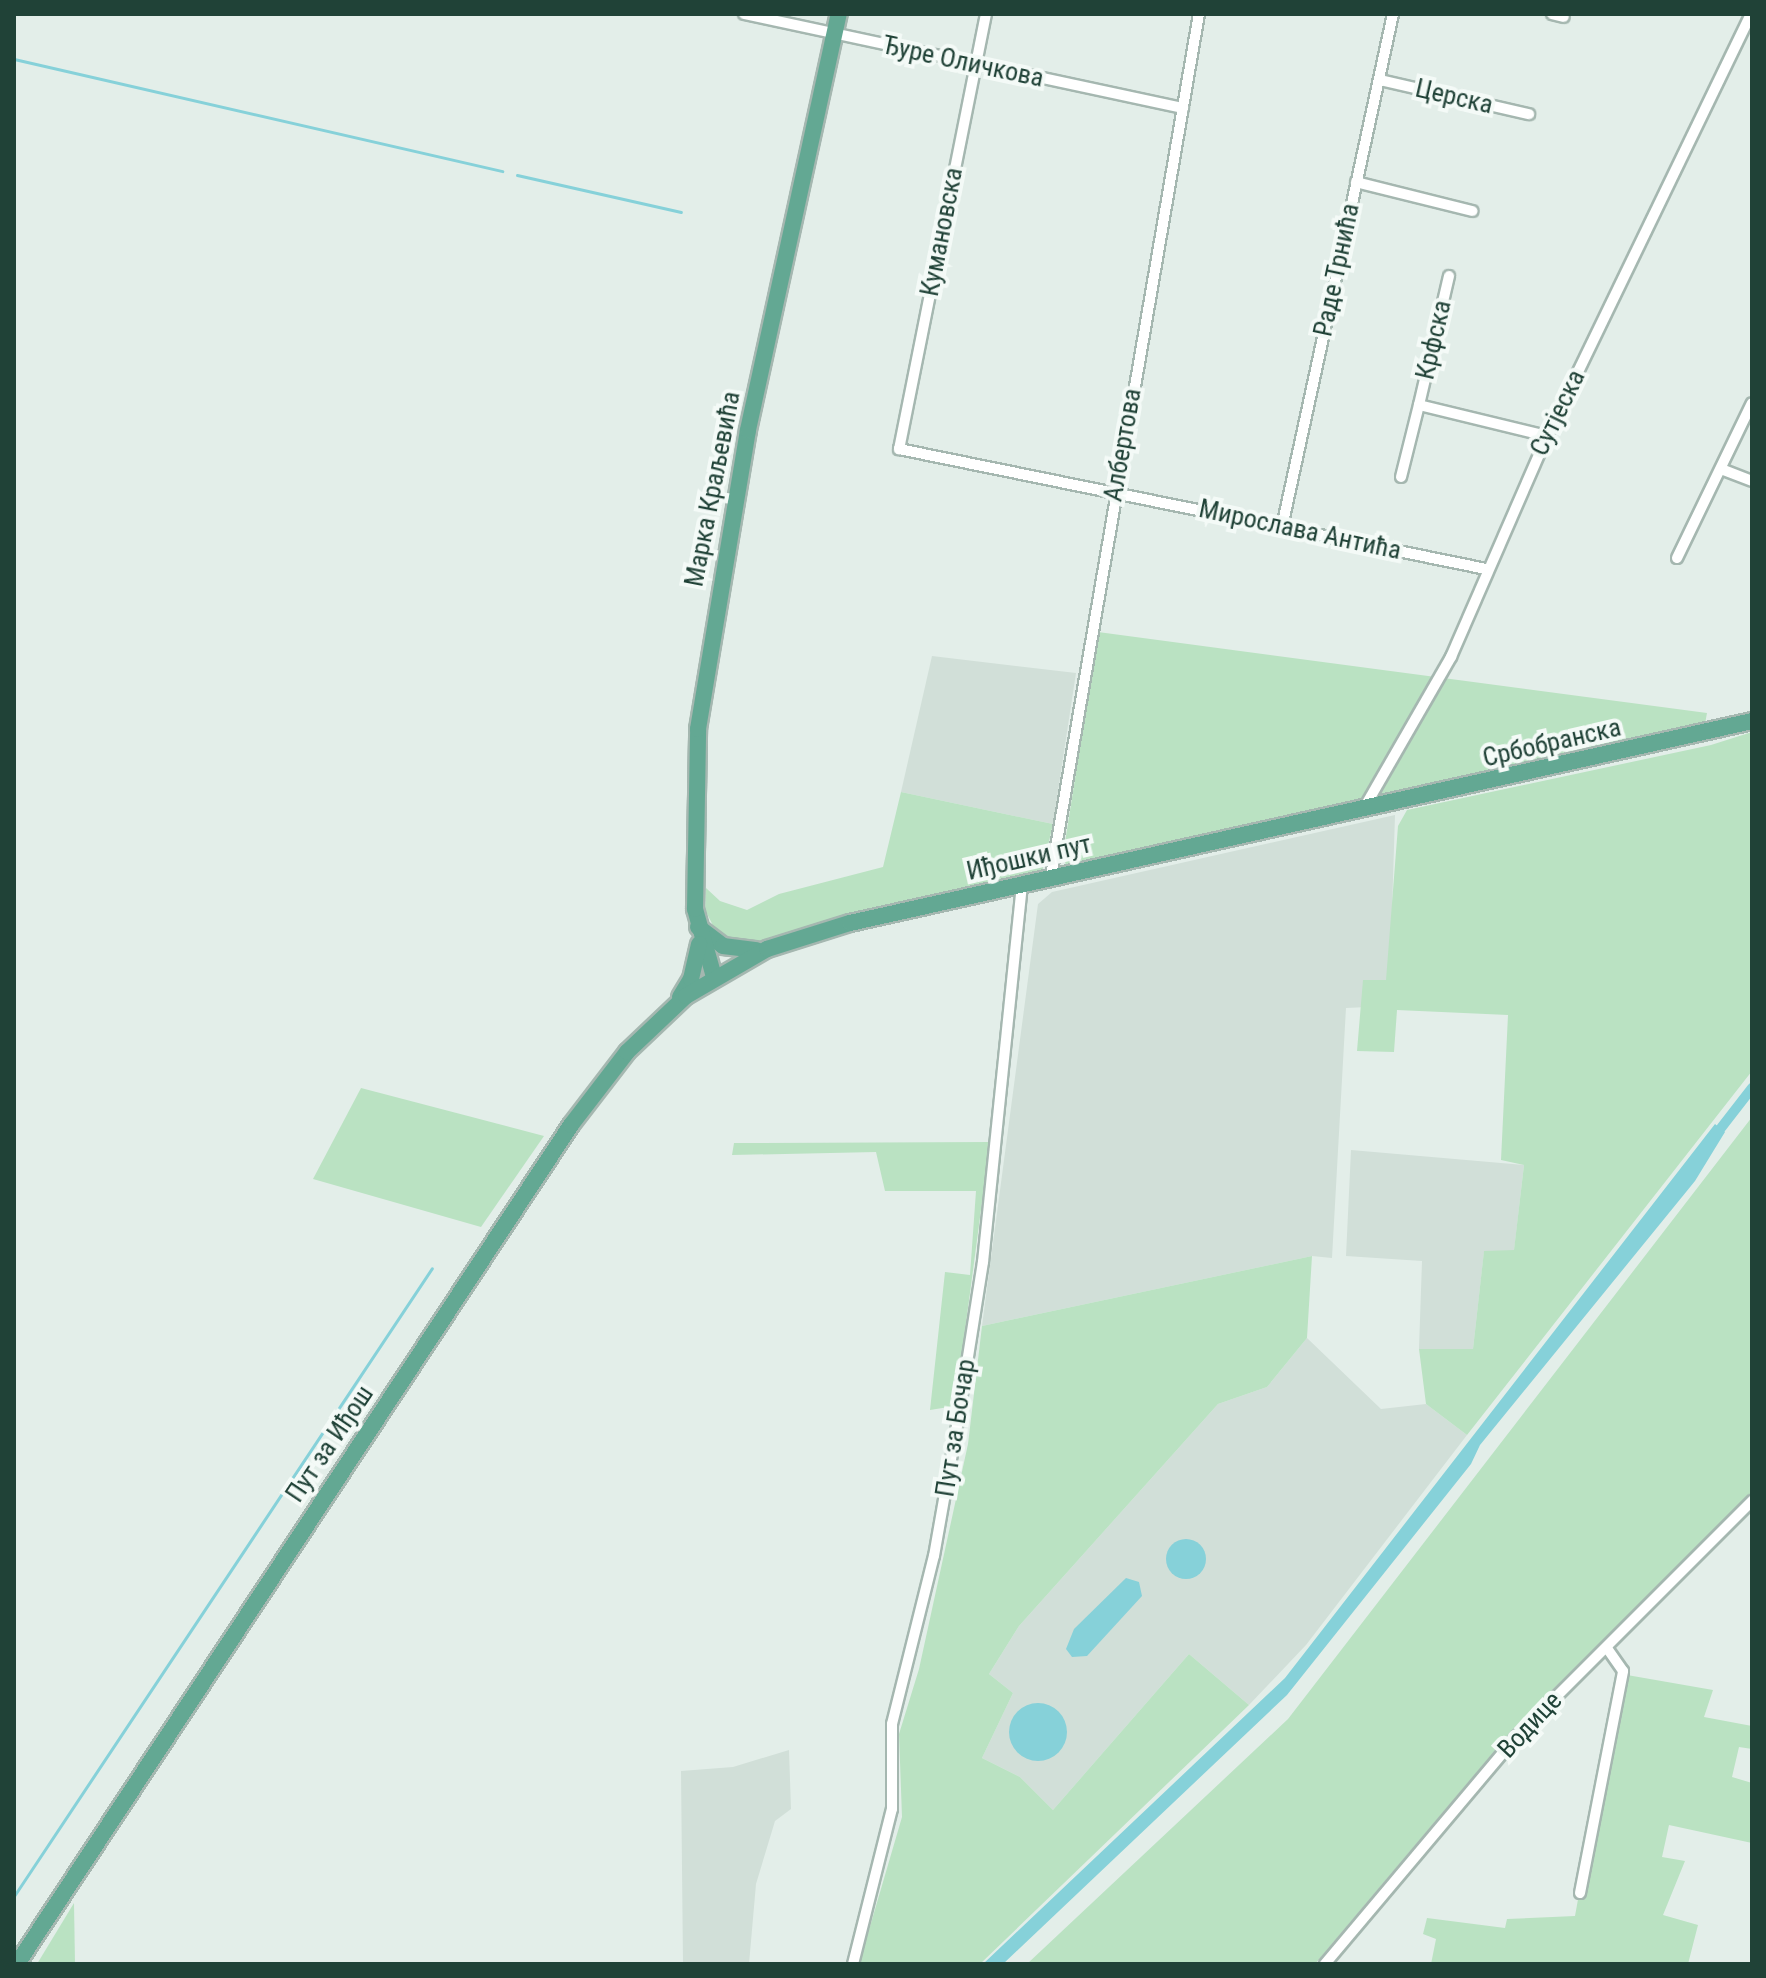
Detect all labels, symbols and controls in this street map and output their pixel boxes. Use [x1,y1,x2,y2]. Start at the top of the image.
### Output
street label: Ђуре Оличкова [880,30,1046,94]
street label: Церска [1412,73,1496,121]
street label: Кумановска [914,165,970,299]
street label: Раде Трнића [1308,200,1366,340]
street label: Крфска [1410,297,1458,383]
street label: Сутјеска [1524,365,1592,461]
street label: Албертова [1098,386,1148,504]
street label: Марка Краљевића [679,389,747,589]
street label: Мирослава Антића [1196,493,1404,567]
street label: Србобранска [1480,712,1624,774]
street label: Иђошки пут [964,829,1094,887]
street label: Пут за Бочар [930,1357,982,1499]
street label: Пут за Иђош [280,1380,380,1508]
street label: Водице [1492,1685,1568,1765]

